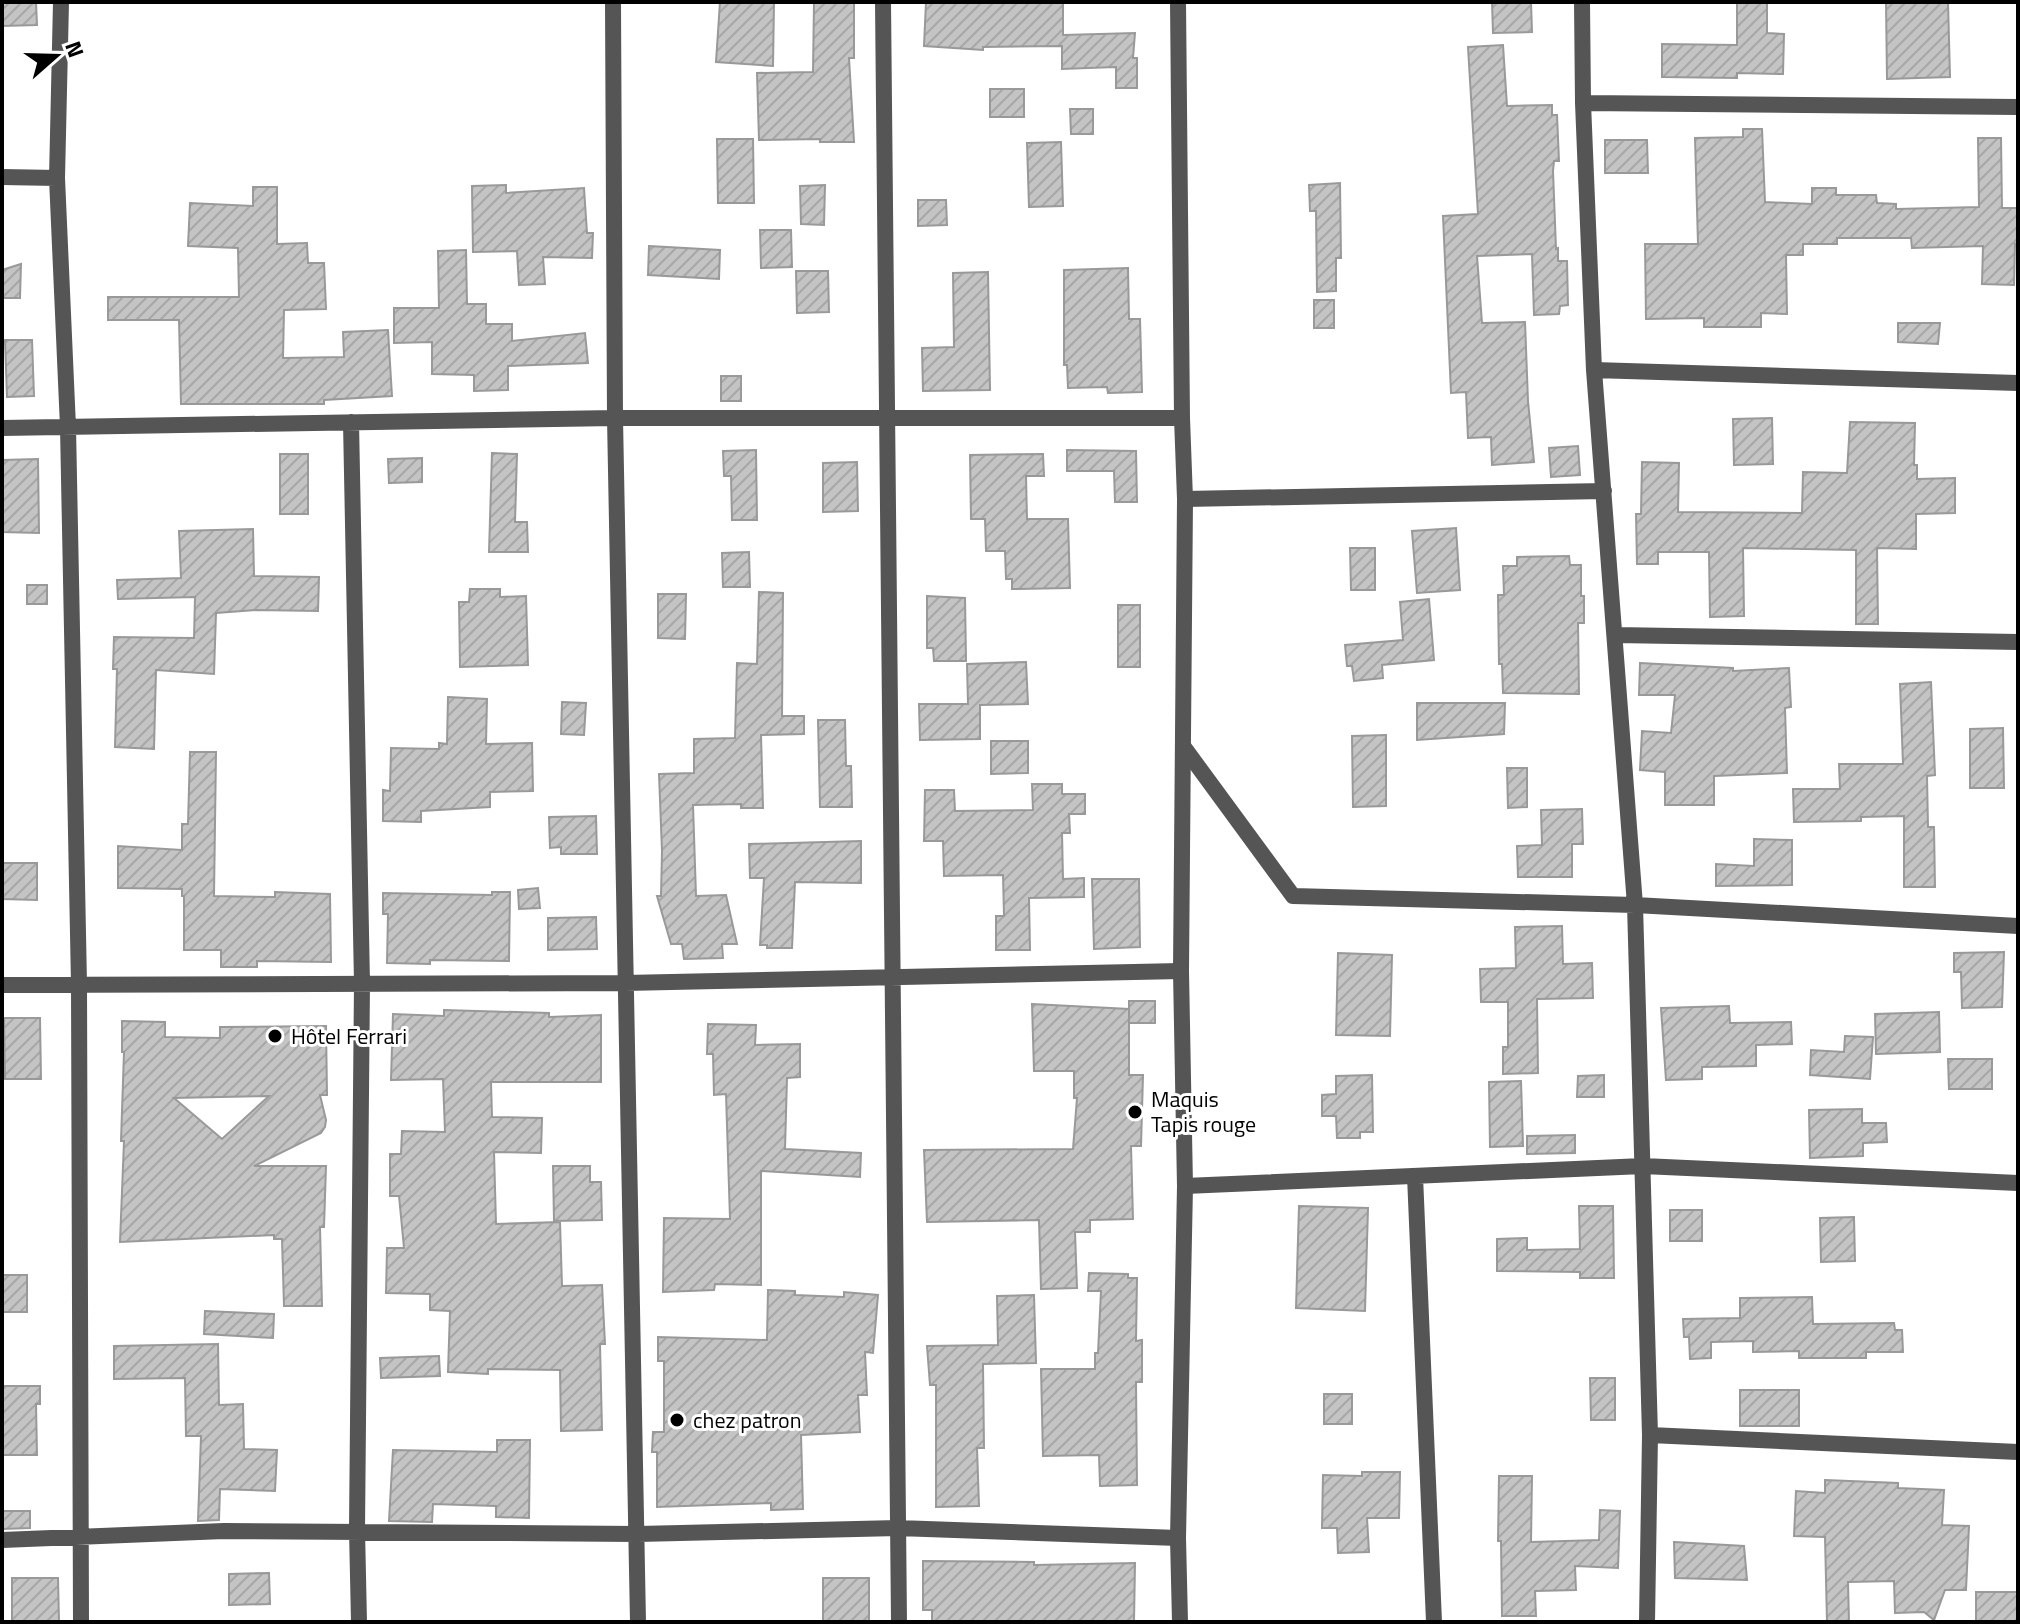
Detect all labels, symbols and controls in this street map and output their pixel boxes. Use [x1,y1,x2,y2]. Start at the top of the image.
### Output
north arrow [16,16,96,96]
text: N [56,36,93,62]
place label: Hôtel Ferrari [291,1019,407,1053]
marker: Hôtel Ferrari [266,1027,284,1045]
place label: Maquis Tapis rouge [1151,1082,1256,1141]
marker: Maquis Tapis rouge [1126,1103,1144,1121]
place label: chez patron [693,1403,802,1437]
marker: chez patron [668,1411,686,1429]

